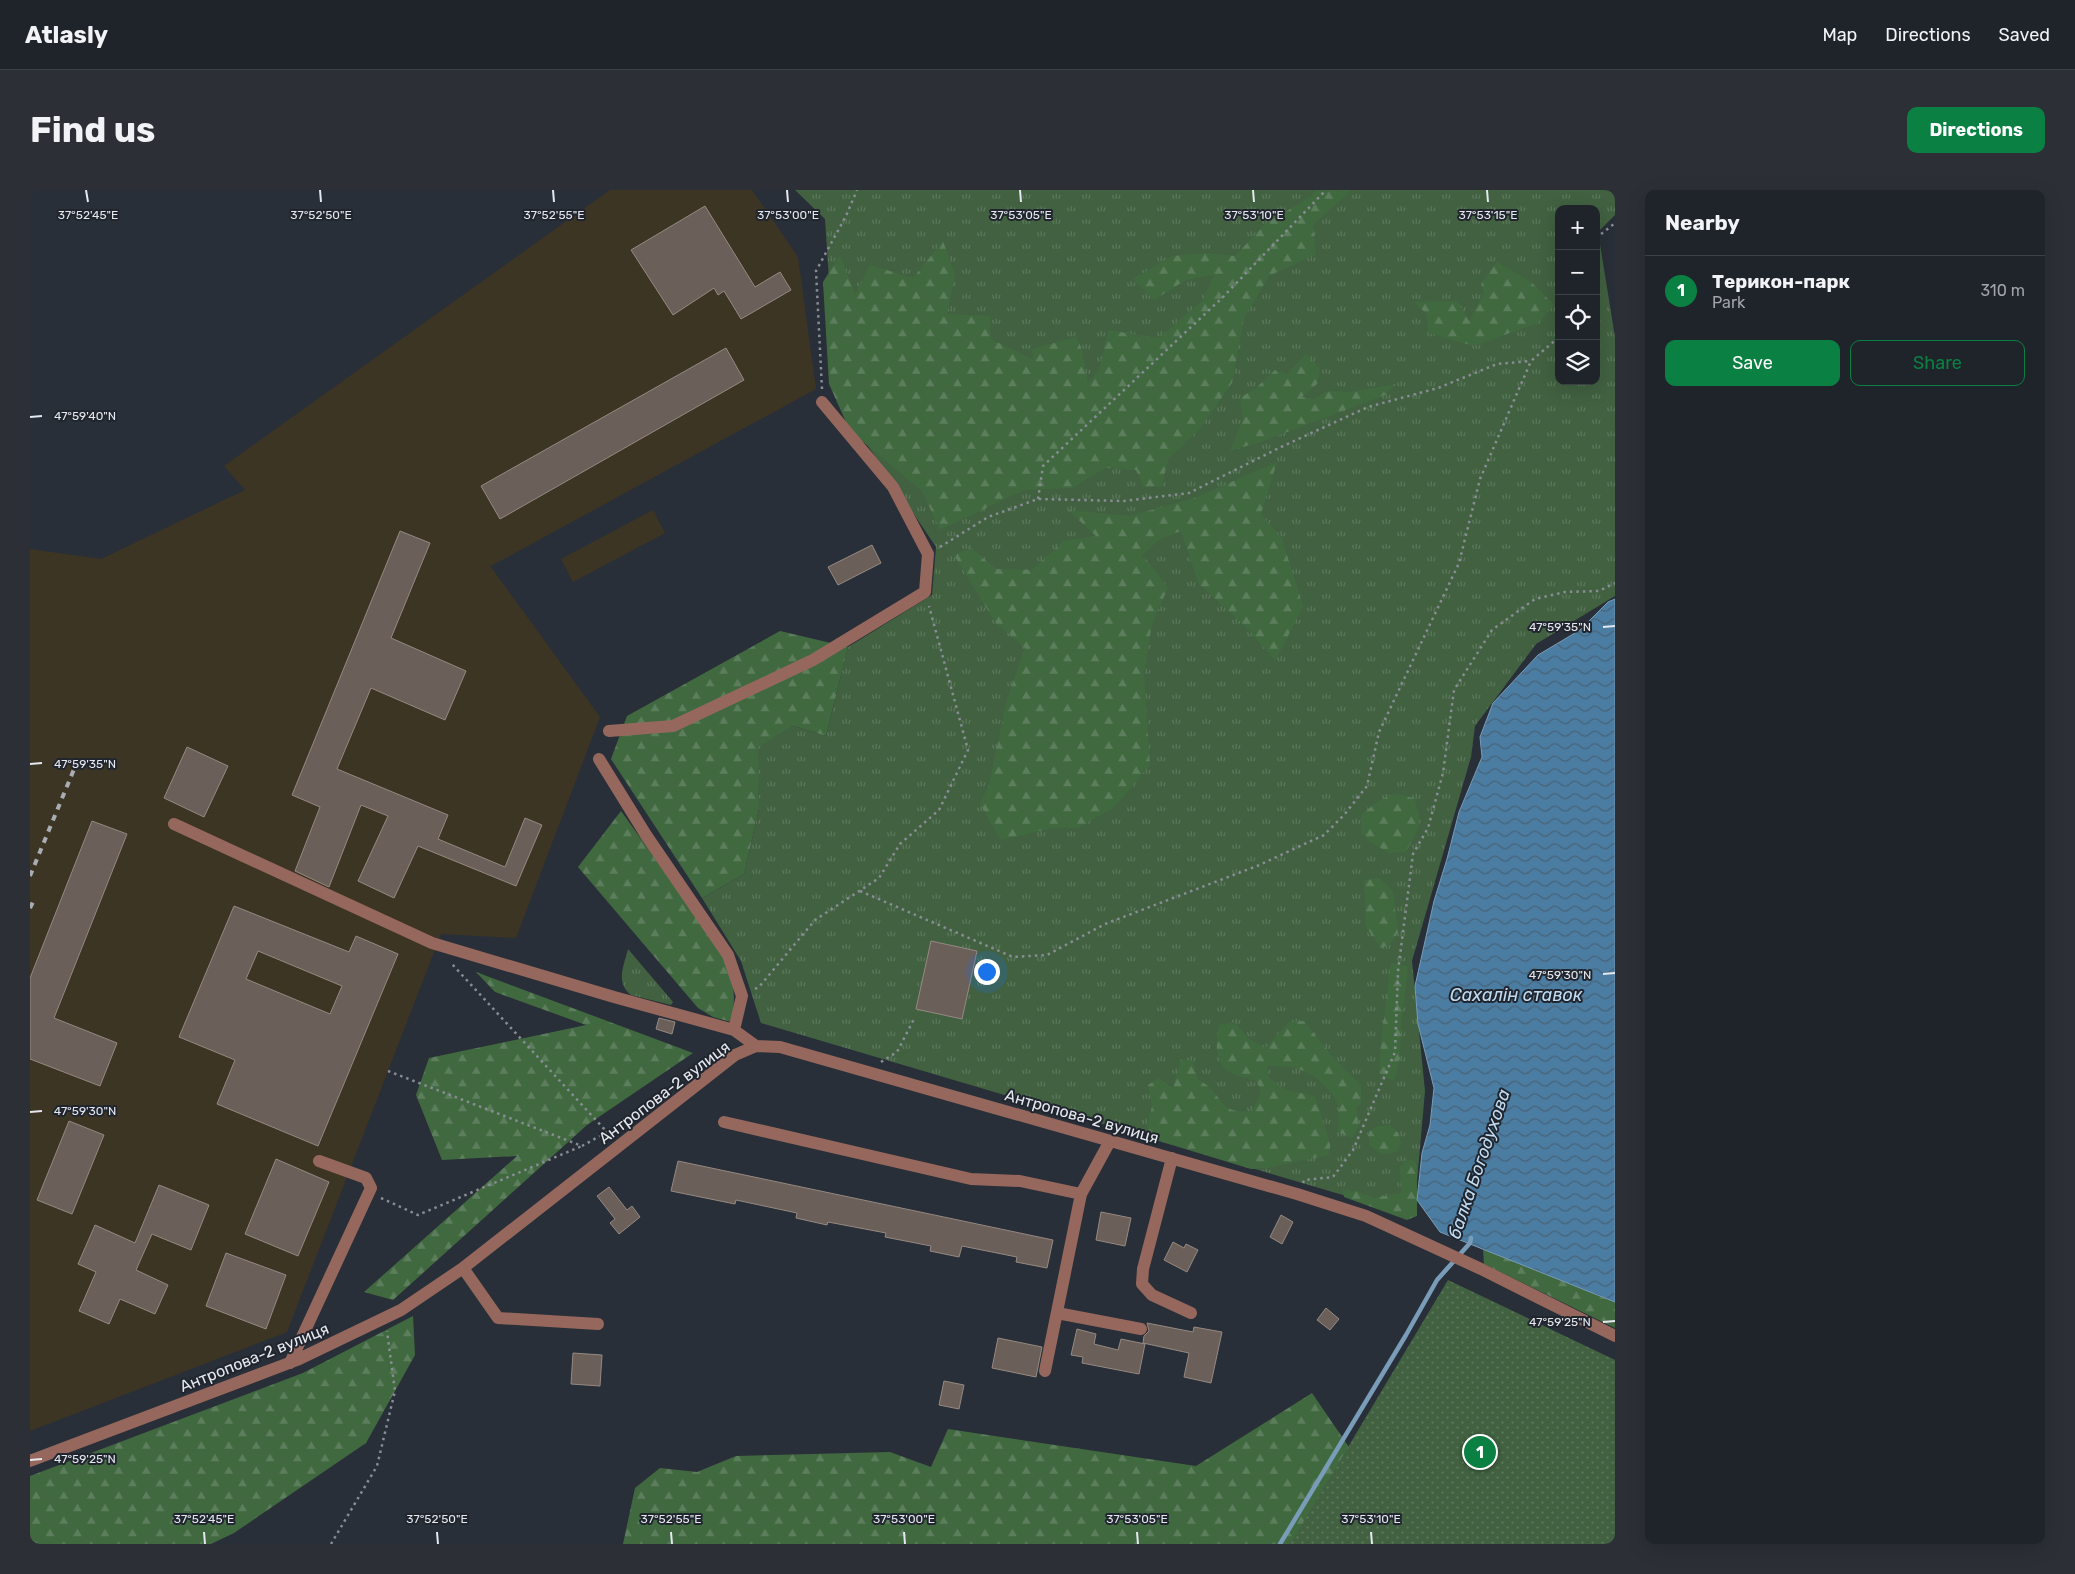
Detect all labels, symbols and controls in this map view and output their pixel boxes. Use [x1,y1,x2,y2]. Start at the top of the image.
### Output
text: Atlasly [25,21,108,49]
text: Map [1822,24,1857,46]
text: Directions [1885,24,1971,46]
text: Saved [1999,24,2050,46]
button: Directions [1907,107,2045,153]
text: Find us [30,109,155,151]
map controls [1555,205,1600,385]
button: + [1555,205,1600,250]
text: 37°52'45"E [58,208,118,222]
text: 37°52'50"E [290,208,352,222]
text: 37°52'55"E [524,208,584,222]
text: 37°53'00"E [757,208,819,222]
text: 37°53'05"E [990,208,1052,222]
text: 37°53'10"E [1224,208,1284,222]
text: 37°53'15"E [1458,208,1518,222]
text: Nearby [1665,210,1740,235]
button: − [1555,250,1600,295]
text: Терикон-парк [1712,270,1850,293]
text: 1 [1677,281,1685,300]
text: 310 m [1981,281,2025,300]
text: Park [1712,293,1745,312]
button: locate [1555,295,1600,340]
button: layers [1555,340,1600,385]
button: Save [1665,340,1840,386]
button: Share [1850,340,2025,386]
text: 47°59'40"N [54,409,116,423]
text: 47°59'35"N [1529,620,1591,634]
text: 47°59'35"N [54,757,116,771]
your location [974,959,1000,985]
text: 47°59'30"N [1529,968,1591,982]
water label: Сахалін ставок [1450,984,1583,1006]
street label: Антропова-2 вулиця [595,1037,734,1148]
street label: Антропова-2 вулиця [1003,1085,1161,1148]
water label: балка Богодухова [1443,1086,1515,1242]
text: 47°59'30"N [54,1104,116,1118]
text: 47°59'25"N [1529,1315,1591,1329]
street label: Антропова-2 вулиця [177,1319,332,1396]
pin: 1 [1464,1433,1496,1471]
text: 47°59'25"N [54,1452,116,1466]
text: 37°52'45"E [174,1512,234,1526]
text: 37°52'50"E [406,1512,468,1526]
text: 37°52'55"E [641,1512,701,1526]
text: 37°53'00"E [873,1512,935,1526]
text: 37°53'05"E [1106,1512,1168,1526]
text: 37°53'10"E [1341,1512,1401,1526]

